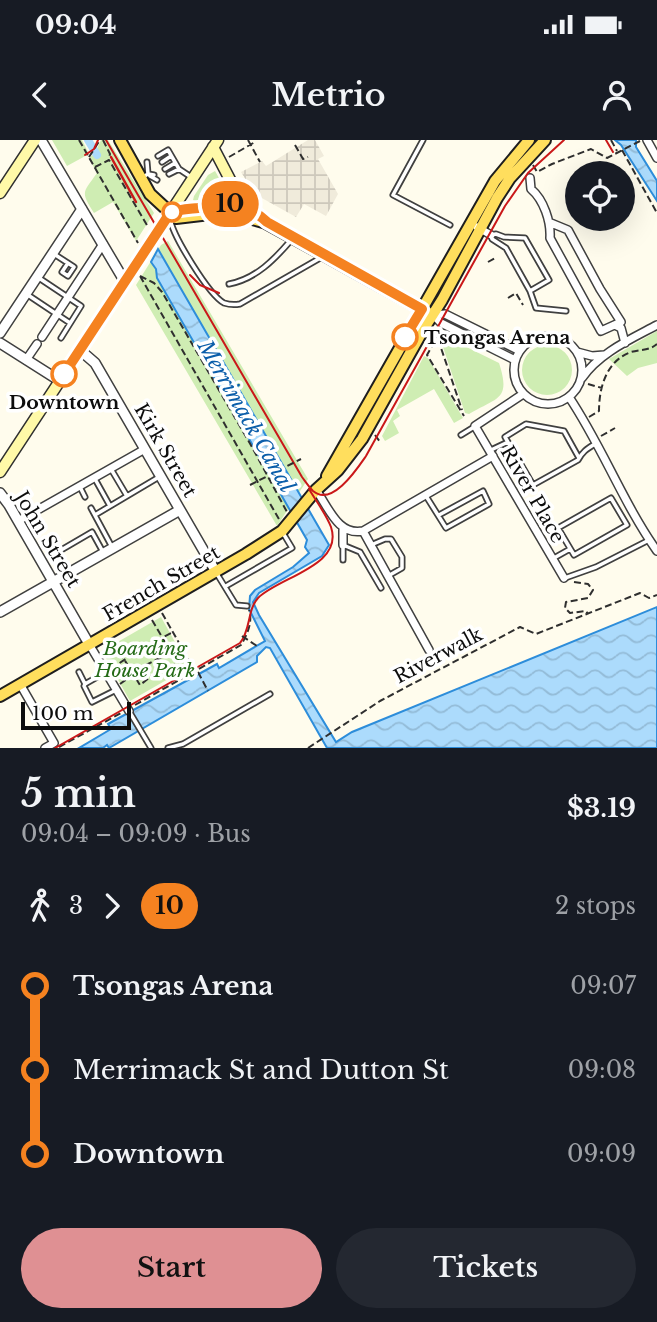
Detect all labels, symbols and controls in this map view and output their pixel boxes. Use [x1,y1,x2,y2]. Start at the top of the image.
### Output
text: 09:04 [35,9,116,41]
text: Metrio [271,75,386,115]
icon: back [21,76,59,114]
icon: person [598,76,636,114]
map controls [565,161,635,231]
button: locate [565,161,635,231]
line badge: 10 [198,181,262,227]
text: 10 [216,189,244,218]
unlabelled marker [162,202,182,222]
marker: Tsongas Arena [392,324,418,350]
place label: Tsongas Arena [424,326,570,349]
water label: Merrimack Canal [191,334,300,497]
marker: Downtown [51,361,77,387]
place label: Downtown [9,391,119,414]
street label: Kirk Street [130,399,202,502]
street label: River Place [496,442,570,547]
street label: John Street [8,484,86,592]
street label: French Street [99,540,225,626]
street label: Riverwalk [390,622,487,688]
park label: Boarding House Park [94,637,195,682]
scale bar [21,699,131,731]
text: 100 m [32,702,93,725]
text: 5 min [21,770,136,817]
text: $3.19 [567,792,636,824]
text: 09:04 – 09:09 · Bus [21,820,251,848]
icon: walk [21,887,59,925]
icon: forward [93,887,131,925]
text: 10 [155,891,184,920]
text: 3 [69,892,83,920]
text: 2 stops [555,892,636,920]
text: Tsongas Arena [73,970,273,1002]
text: 09:07 [570,972,636,1000]
text: Merrimack St and Dutton St [73,1054,449,1086]
text: 09:08 [568,1056,636,1084]
text: Downtown [73,1138,224,1170]
text: 09:09 [567,1140,636,1168]
button: Start [21,1228,322,1308]
button: Tickets [336,1228,636,1308]

